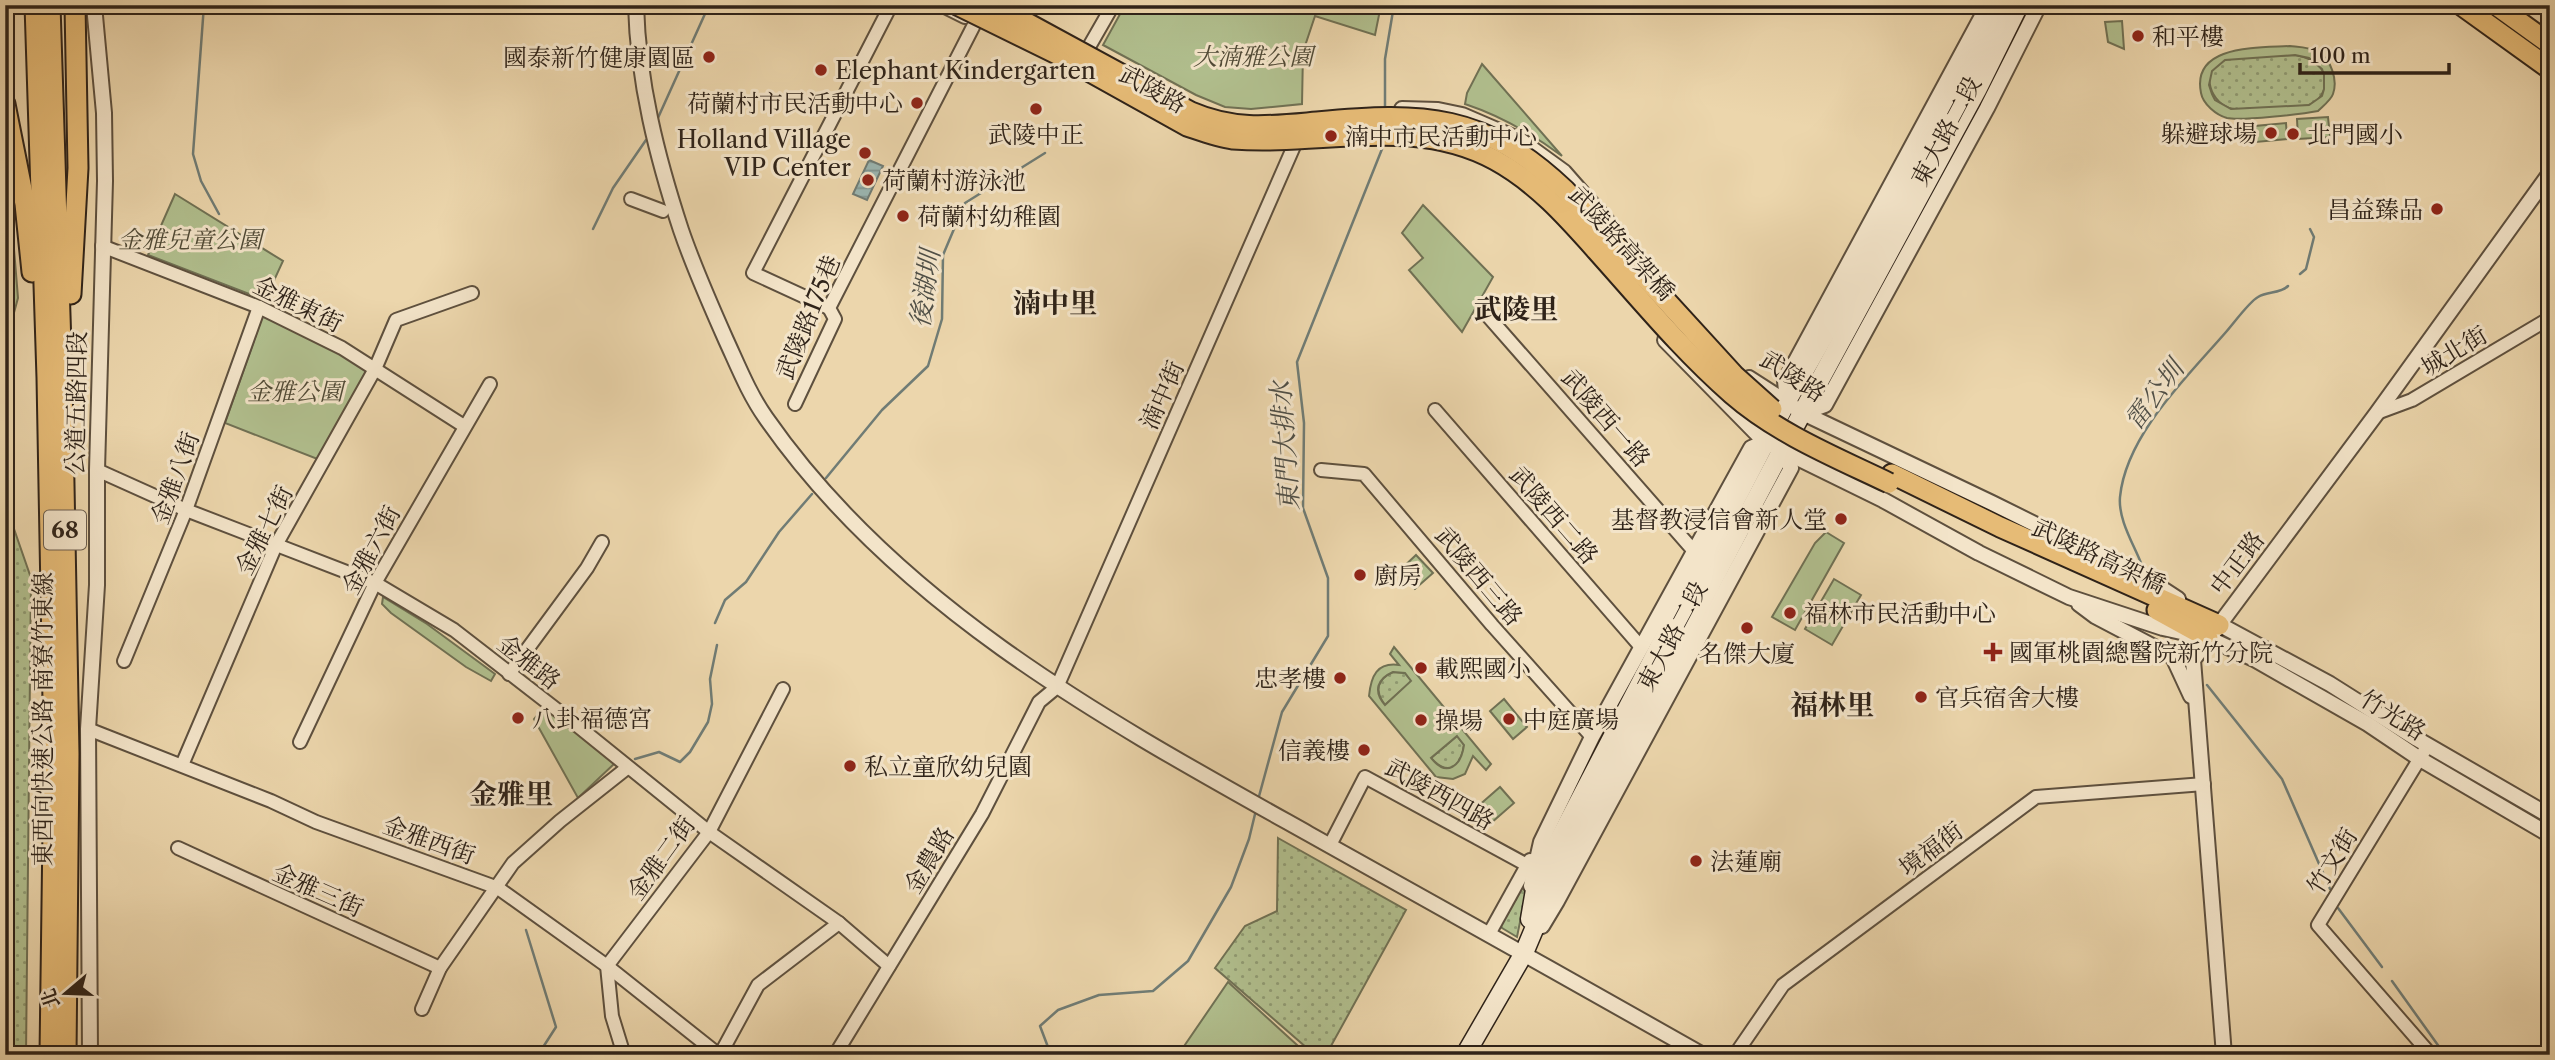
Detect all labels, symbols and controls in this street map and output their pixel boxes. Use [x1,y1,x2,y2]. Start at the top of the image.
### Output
place label: 和平樓 [2152,22,2224,51]
marker: 和平樓 [2130,28,2146,44]
scale bar [2300,32,2448,76]
park label: 大湳雅公園 [1193,42,1317,71]
place label: 國泰新竹健康園區 [503,43,695,72]
text: 100 m [2310,43,2371,68]
marker: 國泰新竹健康園區 [701,49,717,65]
place label: Elephant Kindergarten [835,56,1096,85]
street label: 武陵路 [1114,59,1192,119]
marker: Elephant Kindergarten [813,62,829,78]
street label: 東大路二段 [1905,71,1987,191]
place label: 荷蘭村市民活動中心 [687,89,903,118]
marker: 荷蘭村市民活動中心 [909,95,925,111]
marker: 武陵中正 [1028,101,1044,117]
place label: 躲避球場 [2161,119,2257,148]
place label: 武陵中正 [988,120,1084,149]
place label: 北門國小 [2307,120,2403,149]
place label: 湳中市民活動中心 [1345,122,1537,151]
place label: Holland Village VIP Center [677,125,851,182]
marker: 躲避球場 [2263,125,2279,141]
marker: 北門國小 [2285,126,2301,142]
marker: 湳中市民活動中心 [1323,128,1339,144]
marker: Holland Village VIP Center [857,145,873,161]
place label: 荷蘭村游泳池 [882,166,1026,195]
marker: 荷蘭村游泳池 [860,172,876,188]
street label: 武陵路高架橋 [1563,180,1681,306]
place label: 昌益臻品 [2327,195,2423,224]
marker: 昌益臻品 [2429,201,2445,217]
place label: 荷蘭村幼稚園 [917,202,1061,231]
marker: 荷蘭村幼稚園 [895,208,911,224]
park label: 金雅兒童公園 [118,225,266,254]
water label: 後湖圳 [904,244,947,330]
street label: 武陵路175巷 [770,251,846,383]
street label: 金雅東街 [249,270,347,338]
district label: 湳中里 [1013,286,1097,320]
district label: 武陵里 [1474,292,1558,326]
street label: 城北街 [2416,320,2492,382]
street label: 公道五路四段 [60,331,92,475]
street label: 武陵路 [1755,344,1831,408]
water label: 雷公圳 [2118,351,2193,436]
street label: 湳中街 [1134,356,1190,434]
street label: 武陵西一路 [1556,363,1656,473]
park label: 金雅公園 [247,377,347,406]
water label: 東門大排水 [1264,377,1305,512]
street label: 金雅八街 [145,428,205,528]
street label: 武陵西二路 [1504,460,1604,570]
street label: 金雅七街 [229,481,299,579]
street label: 金雅六街 [336,501,406,599]
place label: 基督教浸信會新人堂 [1611,505,1827,534]
road number: 68 [44,510,86,550]
marker: 基督教浸信會新人堂 [1833,511,1849,527]
street label: 武陵路高架橋 [2028,512,2170,600]
street label: 武陵西三路 [1429,521,1529,631]
street label: 中正路 [2204,526,2270,600]
place label: 廚房 [1374,561,1422,590]
marker: 廚房 [1352,567,1368,583]
street label: 東西向快速公路 南寮竹東線 [28,572,57,866]
street label: 東大路二段 [1631,576,1713,696]
place label: 福林市民活動中心 [1804,599,1996,628]
marker: 福林市民活動中心 [1782,605,1798,621]
marker: 名傑大廈 [1739,620,1755,636]
street label: 金雅路 [492,628,566,696]
place label: 國軍桃園總醫院新竹分院 [2009,638,2273,667]
place label: 名傑大廈 [1699,639,1795,668]
marker: 國軍桃園總醫院新竹分院 [1983,642,2003,662]
place label: 載熙國小 [1435,654,1531,683]
marker: 載熙國小 [1413,660,1429,676]
place label: 忠孝樓 [1254,664,1326,693]
marker: 忠孝樓 [1332,670,1348,686]
place label: 官兵宿舍大樓 [1935,683,2079,712]
street label: 竹光路 [2355,684,2431,746]
district label: 福林里 [1790,688,1874,722]
marker: 官兵宿舍大樓 [1913,689,1929,705]
place label: 八卦福德宮 [532,704,652,733]
place label: 中庭廣場 [1523,705,1619,734]
place label: 操場 [1435,706,1483,735]
marker: 八卦福德宮 [510,710,526,726]
marker: 中庭廣場 [1501,711,1517,727]
marker: 操場 [1413,712,1429,728]
place label: 信義樓 [1278,736,1350,765]
marker: 信義樓 [1356,742,1372,758]
place label: 私立童欣幼兒園 [864,752,1032,781]
street label: 武陵西四路 [1380,752,1500,836]
marker: 私立童欣幼兒園 [842,758,858,774]
district label: 金雅里 [469,777,553,811]
street label: 金雅西街 [379,810,479,870]
street label: 金雅二街 [621,811,701,905]
street label: 境福街 [1894,816,1968,882]
street label: 金農路 [898,822,960,898]
street label: 竹文街 [2301,823,2363,899]
place label: 法蓮廟 [1710,847,1782,876]
marker: 法蓮廟 [1688,853,1704,869]
street label: 金雅三街 [268,857,368,923]
north arrow [32,958,102,1028]
text: 北 [36,986,64,1011]

